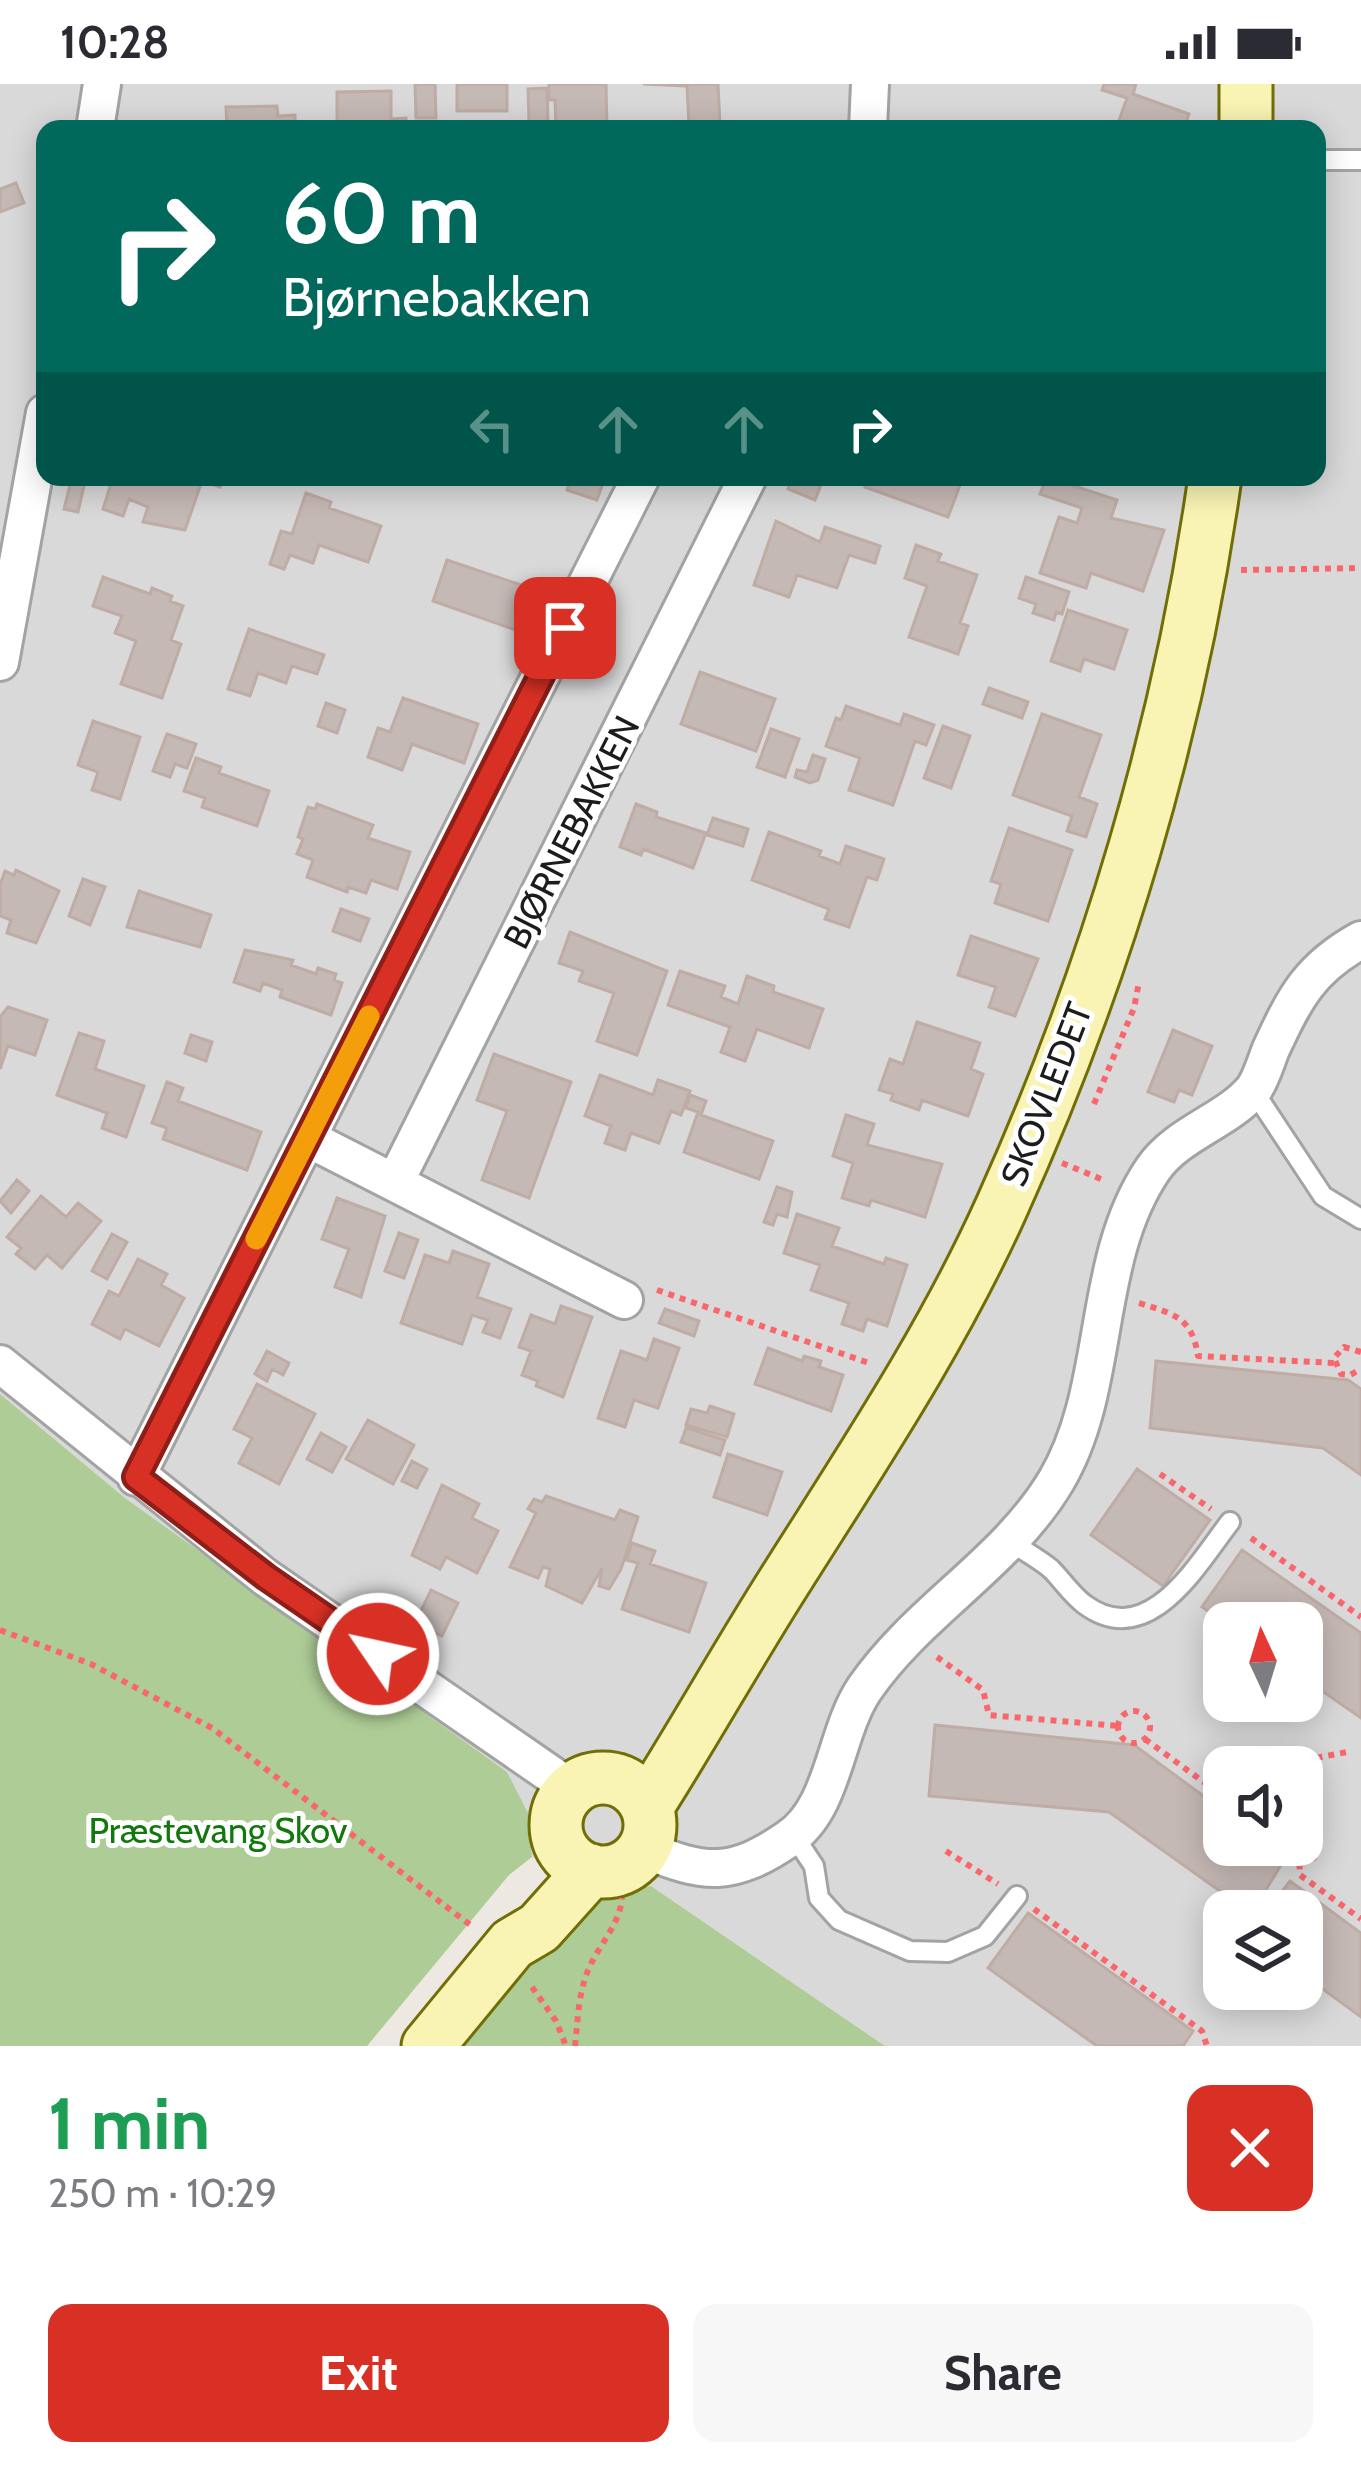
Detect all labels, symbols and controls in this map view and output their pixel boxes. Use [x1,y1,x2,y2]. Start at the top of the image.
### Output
text: 10:28 [60,15,169,69]
text: 60 m [282,162,480,264]
icon: right [84,168,240,324]
text: Bjørnebakken [282,264,591,330]
icon: left [459,396,525,462]
icon: ahead [585,396,651,462]
icon: ahead [711,396,777,462]
icon: right [837,396,903,462]
pin [514,577,616,679]
icon: arrive [532,595,598,661]
street label: BJØRNEBAKKEN [493,708,649,956]
street label: SKOVLEDET [991,996,1101,1192]
position arrow [315,1591,441,1717]
north arrow [1203,1602,1323,1722]
map controls [1203,1602,1323,2010]
button: sound [1203,1746,1323,1866]
park label: Præstevang Skov [89,1808,348,1852]
button: layers [1203,1890,1323,2010]
text: 1 min [48,2080,210,2167]
button: close [1187,2085,1313,2211]
text: 250 m · 10:29 [48,2169,277,2217]
button: Exit [48,2304,669,2442]
button: Share [693,2304,1313,2442]

